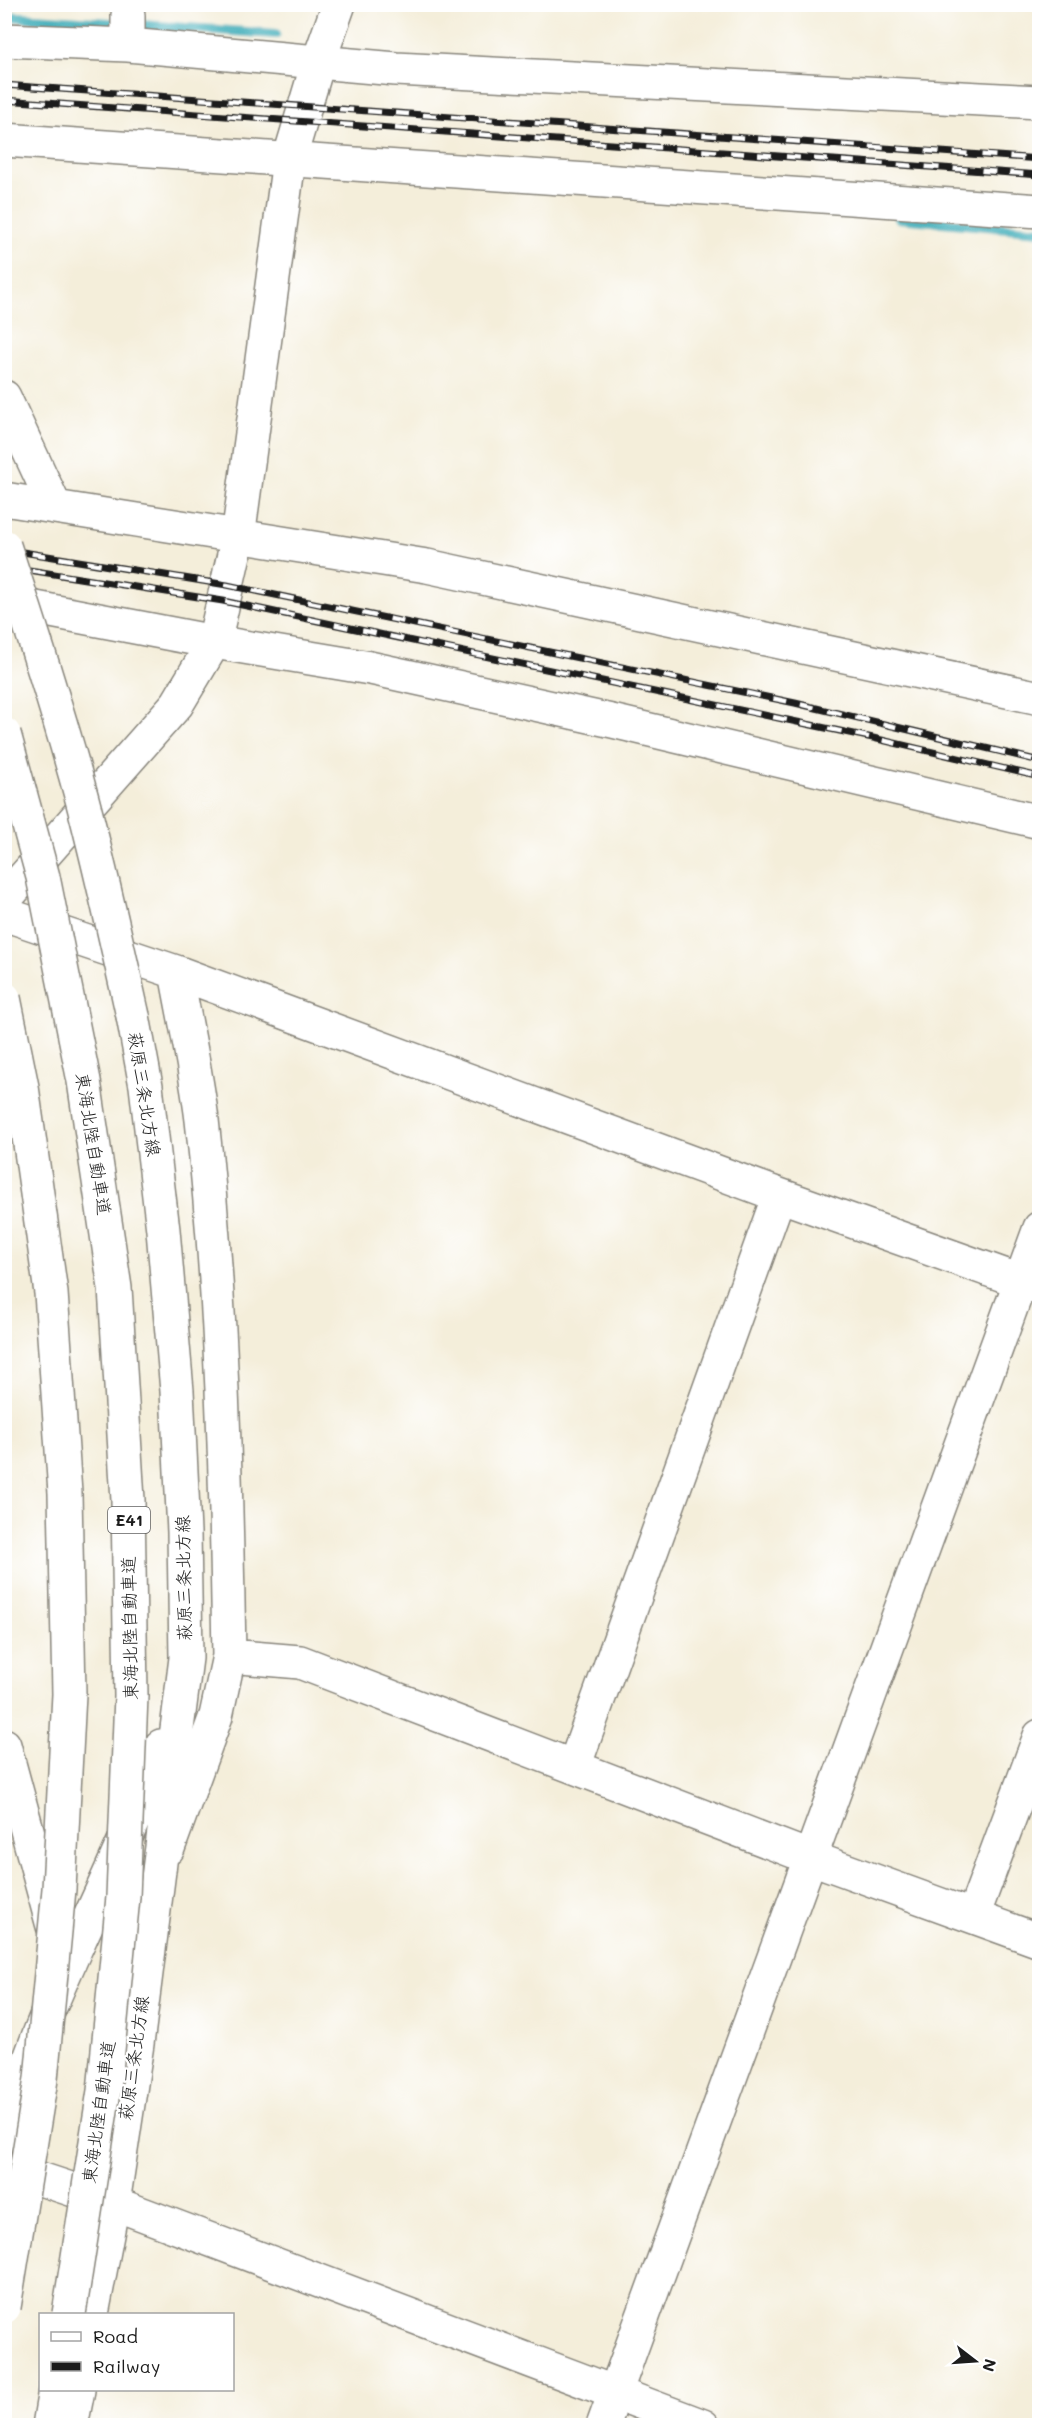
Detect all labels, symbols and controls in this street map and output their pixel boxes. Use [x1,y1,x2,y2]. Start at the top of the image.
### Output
street label: 萩原三条北方線 [123,1030,167,1158]
street label: 東海北陸自動車道 [71,1071,117,1217]
road number: E41 [108,1507,150,1533]
street label: 萩原三条北方線 [170,1515,196,1641]
street label: 東海北陸自動車道 [116,1556,142,1700]
street label: 萩原三条北方線 [112,1994,154,2122]
street label: 東海北陸自動車道 [76,2039,120,2185]
legend [39,2313,234,2391]
text: Road [93,2324,138,2348]
north arrow [945,2331,1005,2391]
text: Railway [93,2354,160,2378]
text: N [978,2357,1002,2374]

